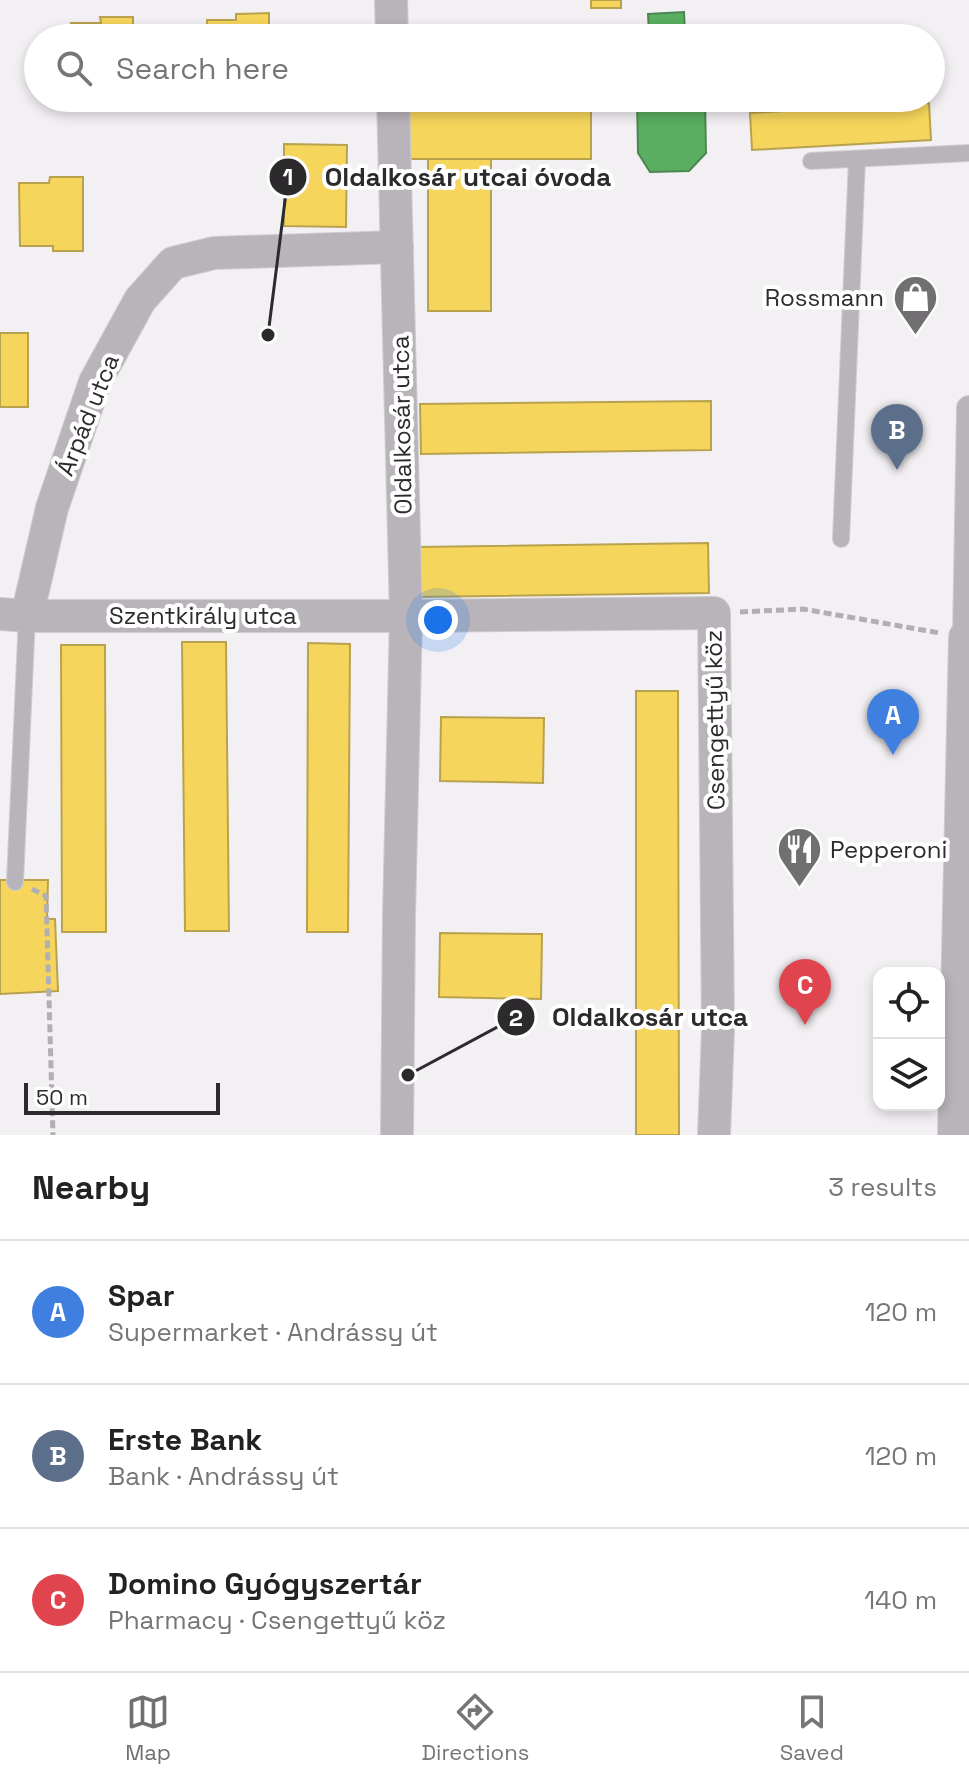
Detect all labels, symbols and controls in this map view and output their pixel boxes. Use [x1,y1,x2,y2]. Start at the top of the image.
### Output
search box [24,24,945,112]
icon: search [52,46,96,90]
text: Search here [116,49,289,88]
callout: Oldalkosár utcai óvoda [268,152,627,202]
text: Oldalkosár utcai óvoda [325,160,611,194]
text: 1 [283,161,293,192]
shop icon: Rossmann [891,274,939,337]
place label: Rossmann [765,282,884,313]
street label: Oldalkosár utca [384,335,419,515]
street label: Árpád utca [49,349,126,480]
pin: B [871,404,923,470]
street label: Szentkirály utca [109,600,297,631]
your location [418,600,458,640]
street label: Csengettyű köz [697,630,732,810]
pin: A [867,689,919,755]
restaurant icon: Pepperoni [775,826,823,889]
place label: Pepperoni [830,834,947,865]
pin: C [779,959,831,1025]
map controls [873,967,945,1111]
button: locate [873,967,945,1039]
callout: Oldalkosár utca [496,992,764,1042]
text: Oldalkosár utca [552,1000,748,1034]
text: 2 [509,1002,523,1033]
button: layers [873,1039,945,1111]
scale bar [24,1079,220,1115]
text: 50 m [36,1083,88,1111]
text: Nearby [32,1166,150,1209]
text: 3 results [828,1170,937,1204]
text: Spar [108,1276,175,1315]
text: A [50,1295,66,1329]
text: 120 m [865,1295,937,1329]
text: Supermarket · Andrássy út [108,1315,438,1349]
text: Erste Bank [108,1420,262,1459]
text: B [49,1439,67,1473]
text: 120 m [865,1439,937,1473]
text: Bank · Andrássy út [108,1459,339,1493]
text: Domino Gyógyszertár [108,1564,422,1603]
text: C [50,1583,66,1617]
text: 140 m [864,1583,937,1617]
text: Pharmacy · Csengettyű köz [108,1603,446,1637]
tab: Map [125,1690,171,1766]
tab: Directions [421,1690,529,1766]
tab: Saved [780,1690,844,1766]

